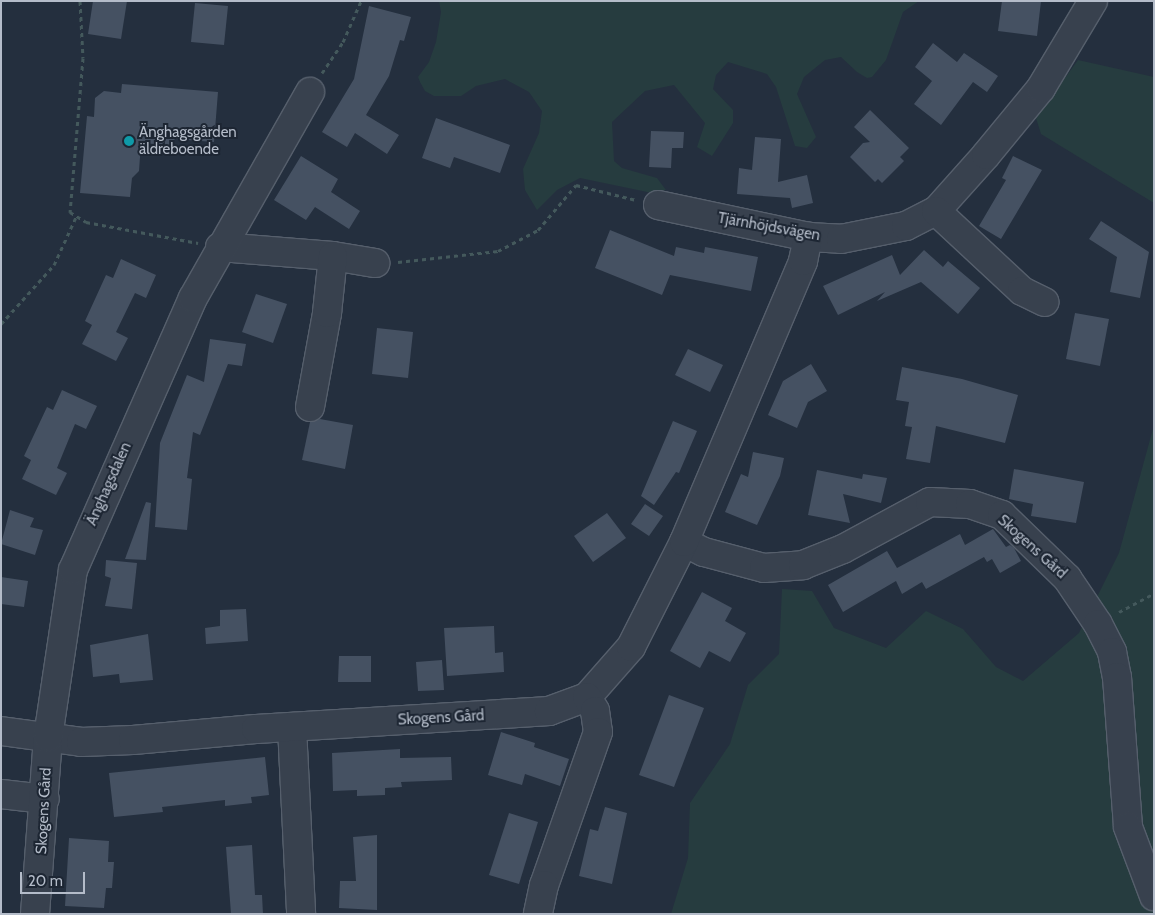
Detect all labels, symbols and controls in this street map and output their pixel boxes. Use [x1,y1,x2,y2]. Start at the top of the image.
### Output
place label: Änghagsgården äldreboende [139,123,237,158]
marker: Änghagsgården äldreboende [123,135,135,147]
street label: Tjärnhöjdsvägen [716,209,822,245]
street label: Änghagsdalen [83,440,135,528]
street label: Skogens Gård [994,511,1070,583]
street label: Skogens Gård [397,707,485,729]
street label: Skogens Gård [33,767,55,855]
scale bar [22,862,88,894]
text: 20 m [28,872,63,890]

